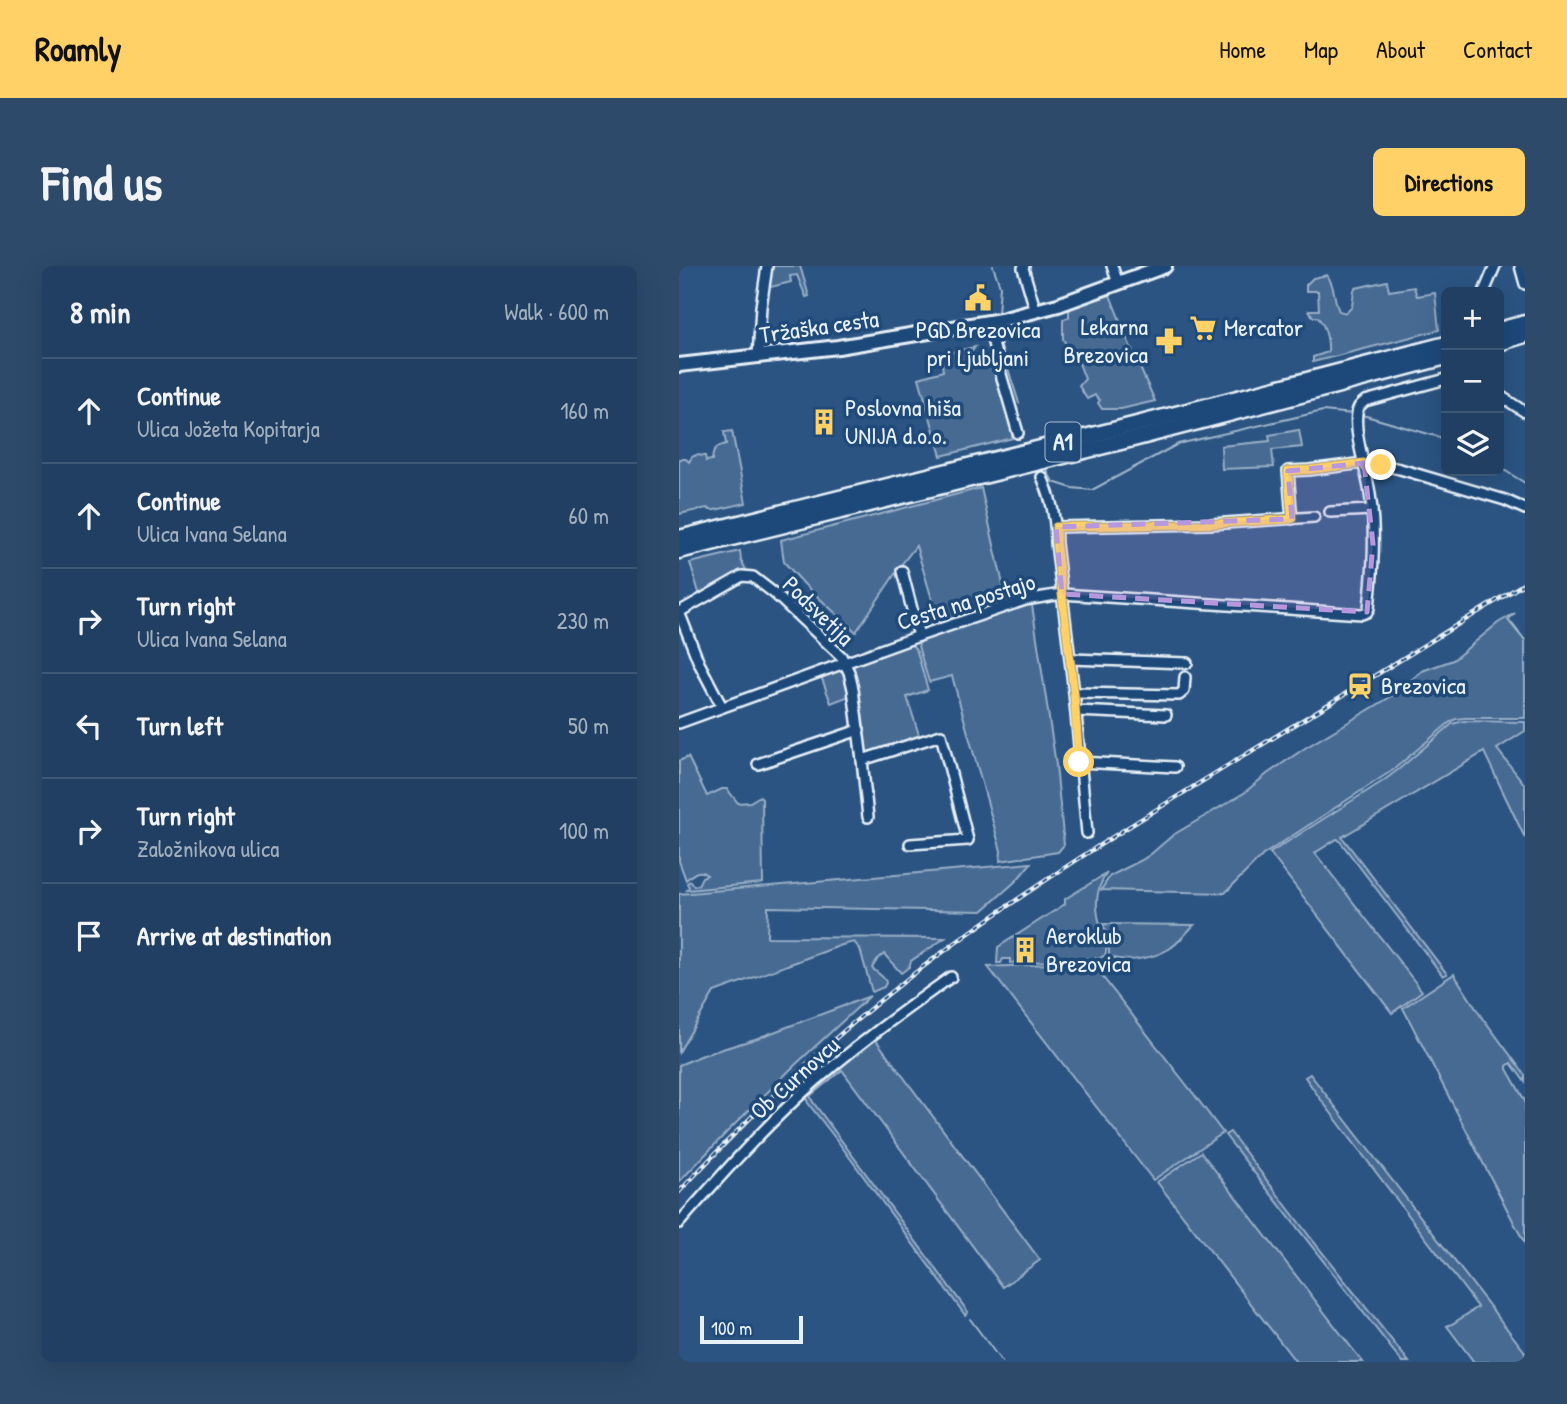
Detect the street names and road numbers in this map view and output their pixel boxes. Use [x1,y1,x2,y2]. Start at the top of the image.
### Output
street label: Tržaška cesta [757,302,881,350]
road number: A1 [1045,422,1081,462]
street label: Cesta na postajo [893,565,1039,637]
street label: Podsvetija [776,568,861,652]
street label: Ob Curnovcu [743,1028,846,1126]

